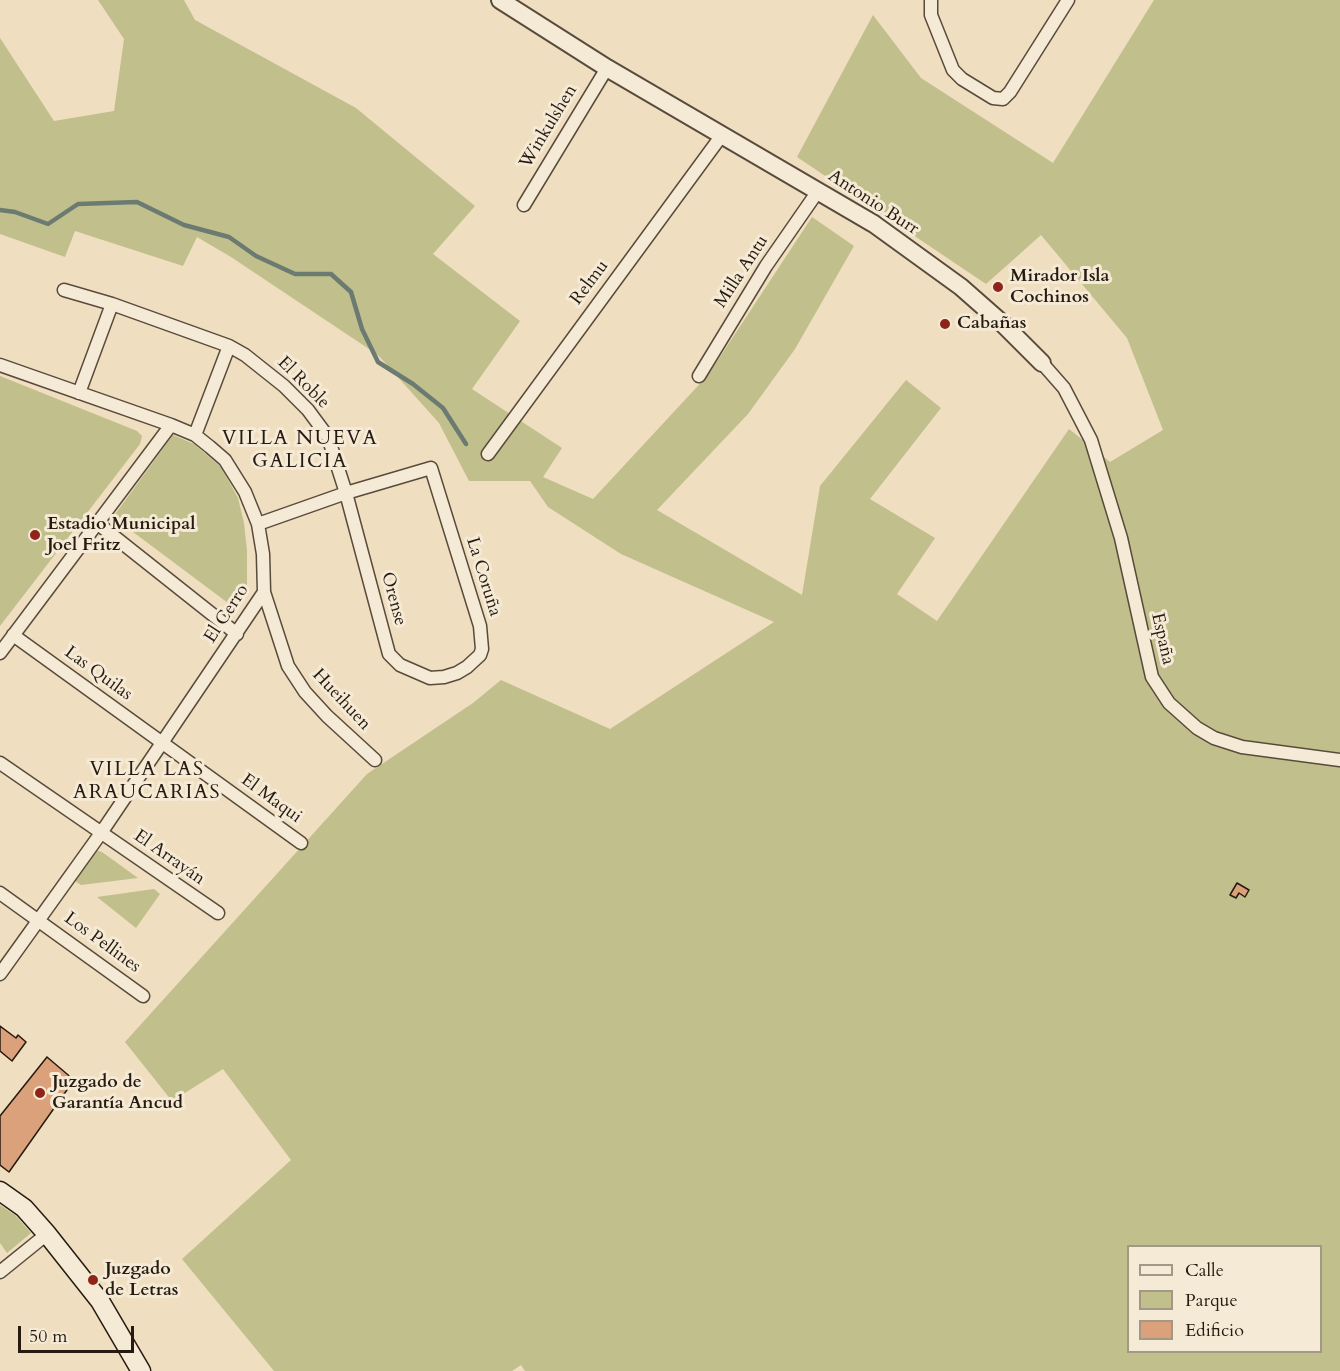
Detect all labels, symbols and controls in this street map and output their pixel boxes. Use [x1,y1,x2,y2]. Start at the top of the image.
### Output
street label: Winkulshen [516,81,582,173]
street label: Antonio Burr [824,166,922,240]
street label: Milla Antu [711,232,773,312]
street label: Relmu [566,256,614,310]
place label: Mirador Isla Cochinos [1010,266,1109,308]
marker: Mirador Isla Cochinos [991,280,1005,294]
place label: Cabañas [957,313,1026,335]
marker: Cabañas [938,317,952,331]
street label: El Roble [272,352,334,414]
district label: VILLA NUEVA GALICIA [222,427,378,474]
place label: Estadio Municipal Joel Fritz [47,514,195,556]
marker: Estadio Municipal Joel Fritz [28,528,42,542]
street label: La Coruña [461,535,505,619]
street label: Orense [375,570,411,628]
street label: El Cerro [200,581,254,647]
street label: España [1146,611,1178,667]
street label: Las Quilas [60,642,136,706]
street label: Hueihuen [307,665,375,735]
district label: VILLA LAS ARAUCARIAS [73,758,221,805]
street label: El Maqui [236,770,306,828]
street label: El Arrayán [129,826,209,890]
street label: Los Pellines [60,908,144,978]
place label: Juzgado de Garantía Ancud [52,1072,183,1114]
marker: Juzgado de Garantía Ancud [33,1086,47,1100]
legend [1127,1245,1322,1353]
text: Calle [1185,1258,1224,1283]
place label: Juzgado de Letras [105,1259,179,1302]
marker: Juzgado de Letras [86,1273,100,1287]
text: Parque [1185,1288,1238,1313]
scale bar [21,1314,136,1352]
text: Edificio [1185,1318,1244,1343]
text: 50 m [29,1324,68,1349]

